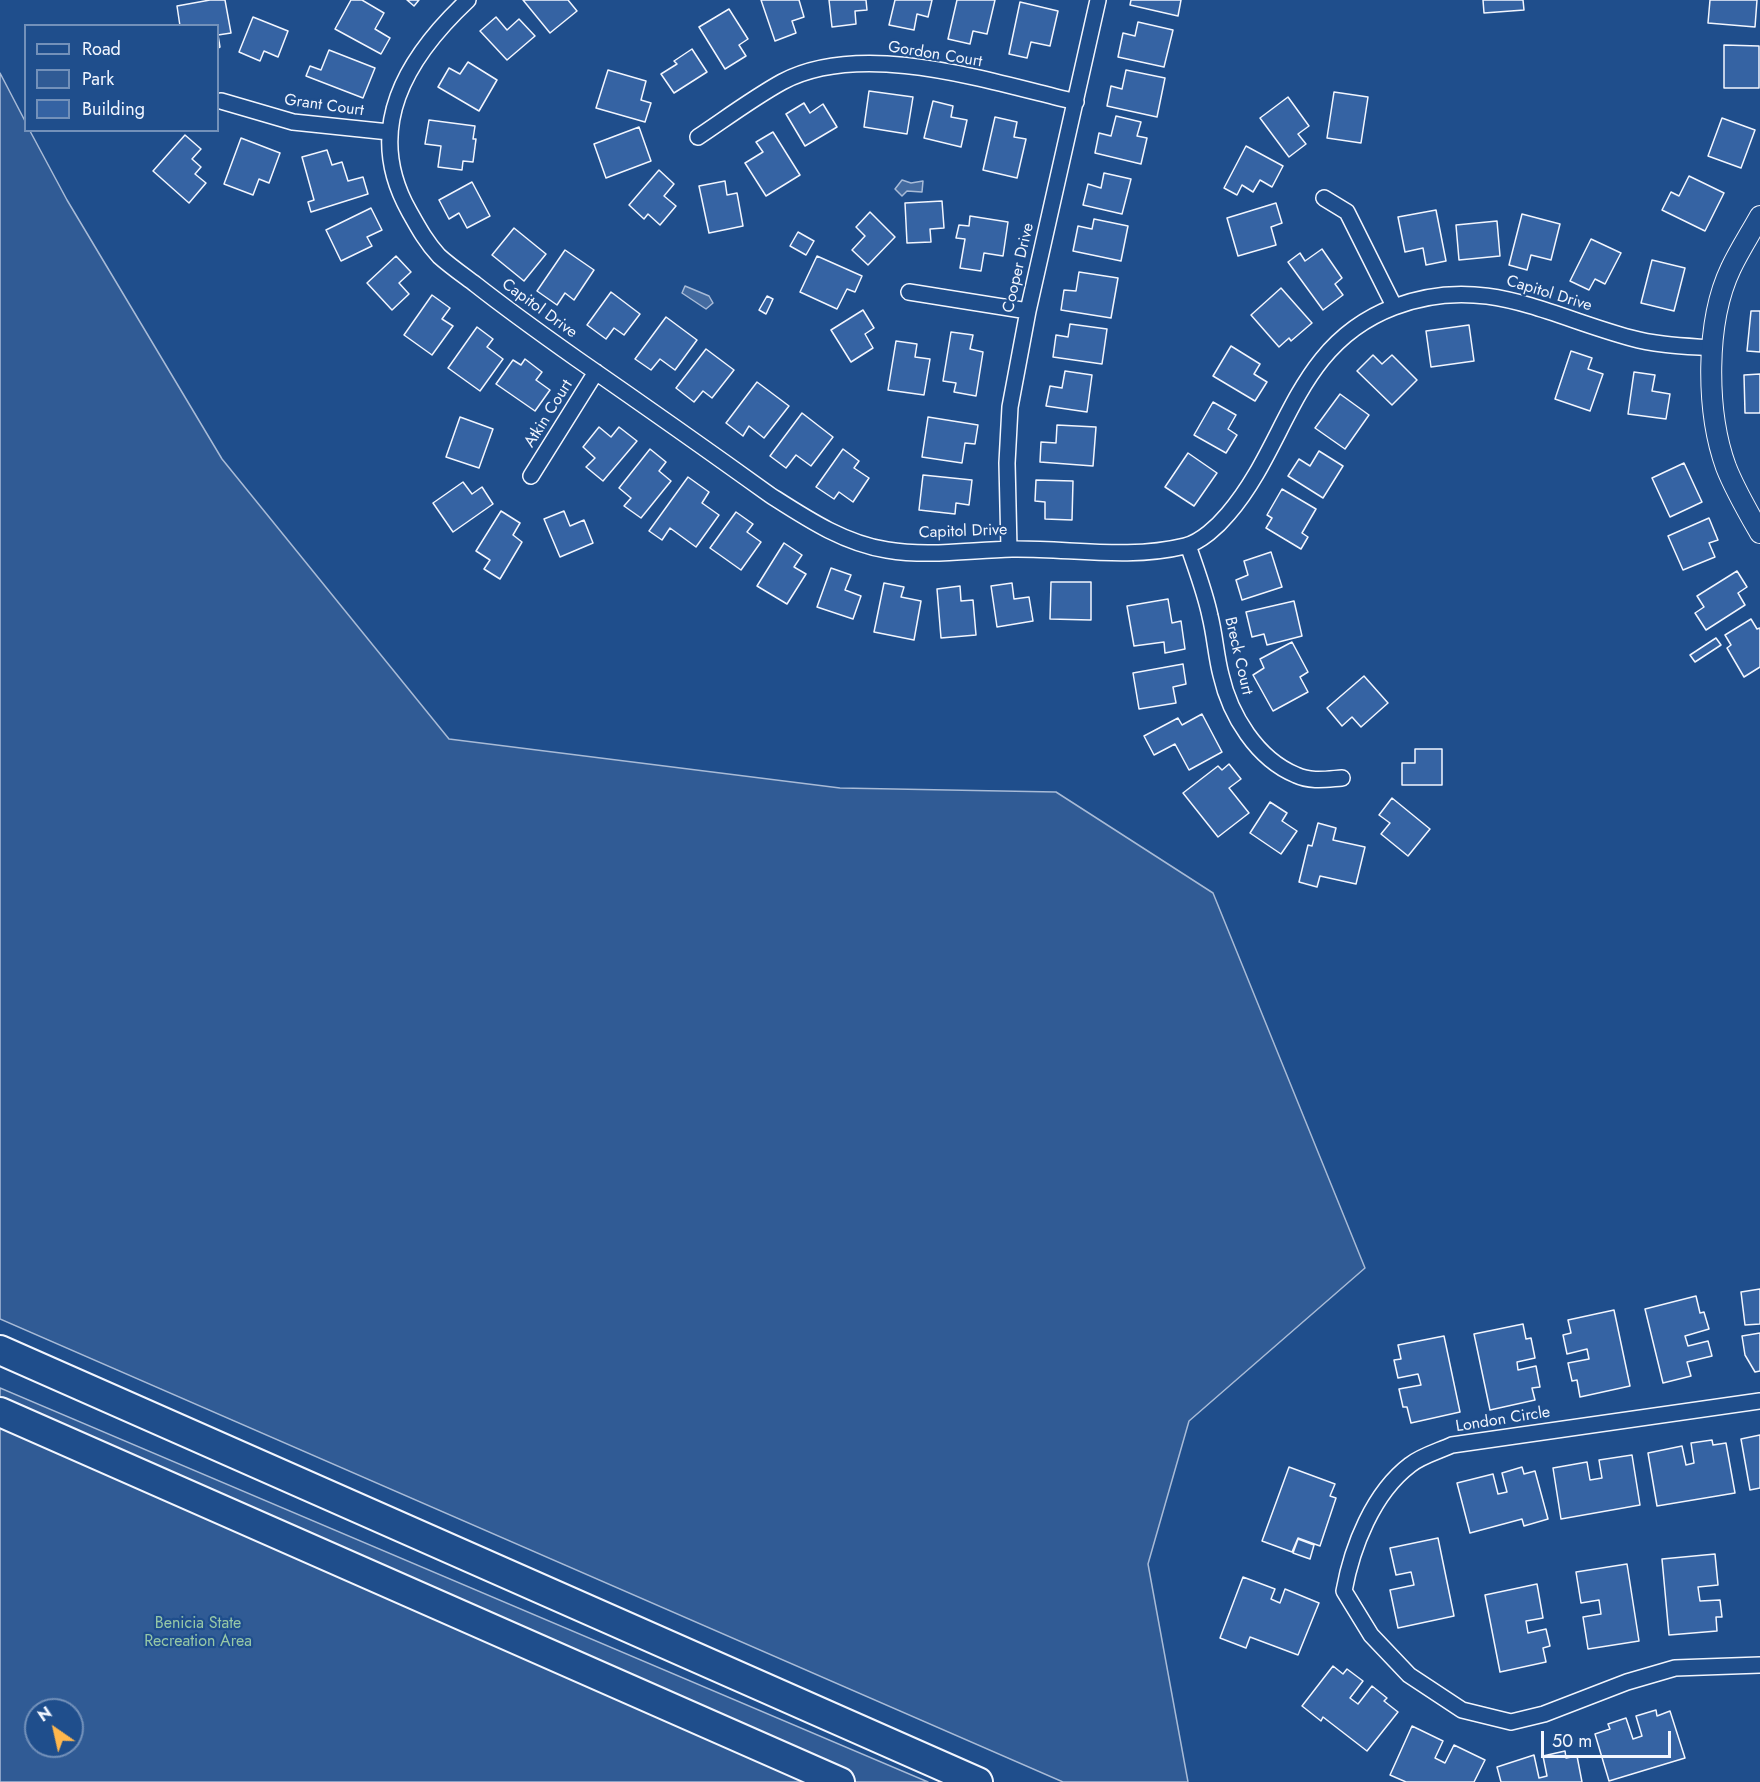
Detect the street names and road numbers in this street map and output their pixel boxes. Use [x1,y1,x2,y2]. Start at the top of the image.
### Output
street label: Gordon Court [887,38,983,72]
street label: Grant Court [283,91,365,121]
street label: Cooper Drive [999,221,1039,315]
street label: Capitol Drive [1504,272,1594,316]
street label: Capitol Drive [498,275,580,343]
street label: Atkin Court [521,377,577,451]
street label: Capitol Drive [918,521,1008,543]
street label: Breck Court [1220,615,1256,697]
street label: London Circle [1454,1403,1552,1437]

